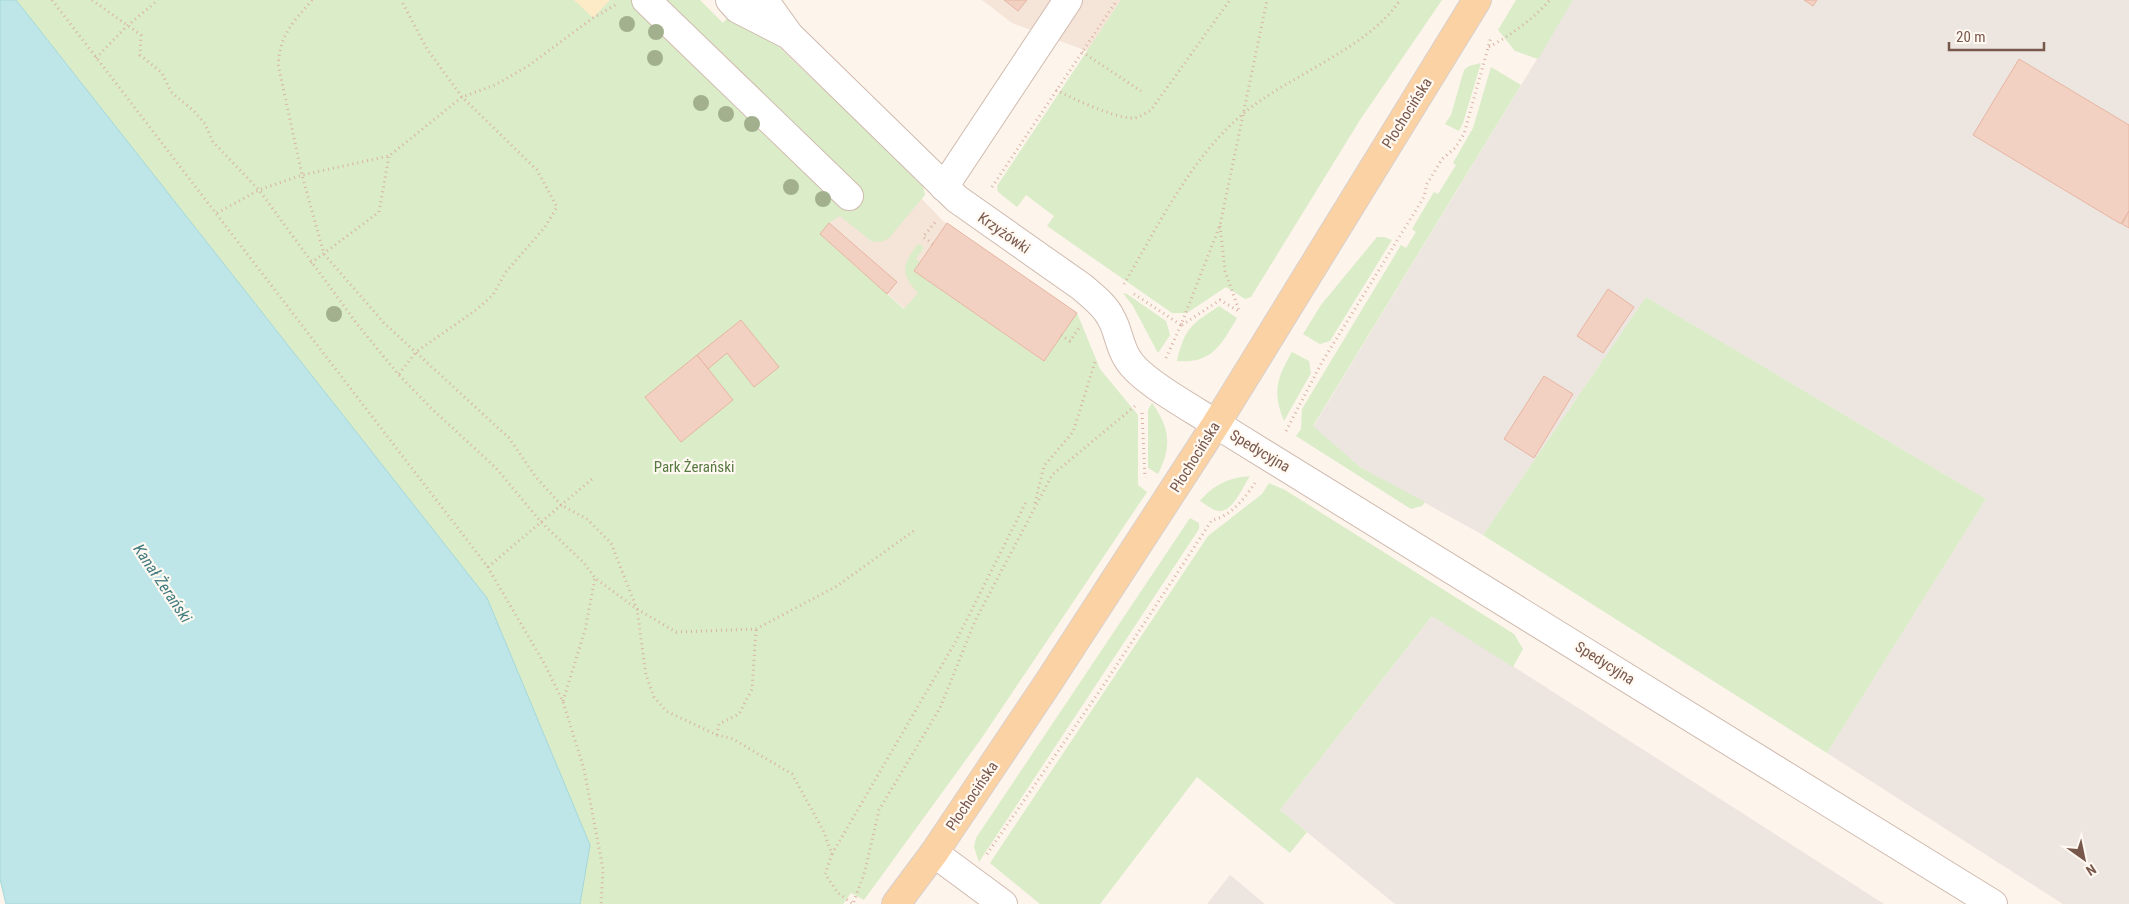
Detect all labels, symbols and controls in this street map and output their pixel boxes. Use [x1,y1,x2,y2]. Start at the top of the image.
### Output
scale bar [1949,20,2044,52]
text: 20 m [1956,28,1986,46]
street label: Płochocińska [1378,74,1436,152]
street label: Krzyżówki [974,209,1034,257]
street label: Płochocińska [1166,418,1224,496]
street label: Spedycyjna [1227,426,1293,476]
park label: Park Żerański [654,458,734,476]
water label: Kanał Żerański [129,540,196,627]
street label: Spedycyjna [1572,638,1638,688]
street label: Płochocińska [942,758,1002,834]
north arrow [2059,834,2109,884]
text: N [2083,861,2099,879]

